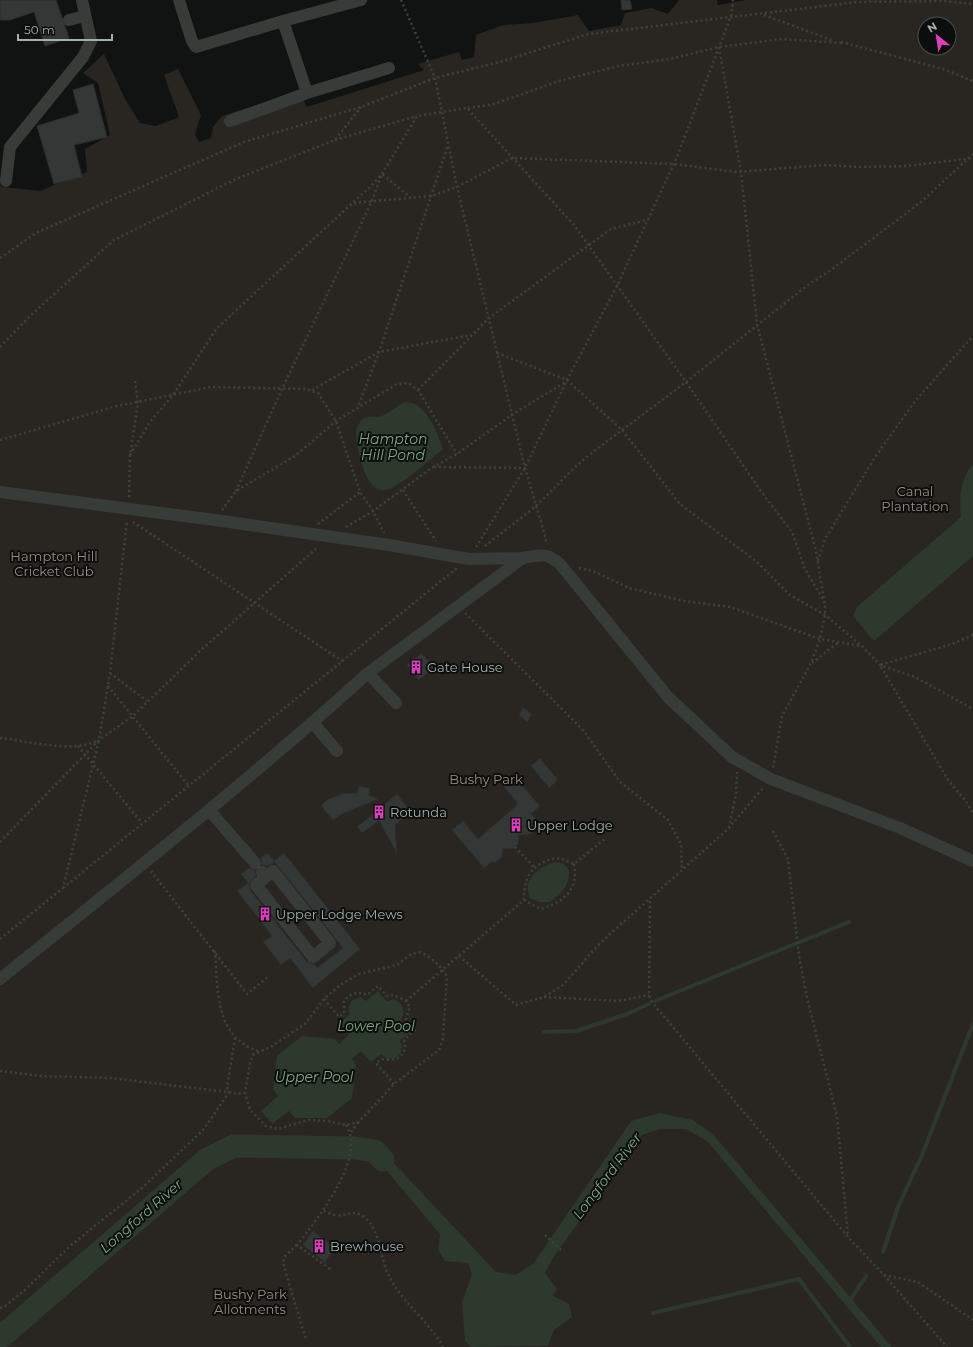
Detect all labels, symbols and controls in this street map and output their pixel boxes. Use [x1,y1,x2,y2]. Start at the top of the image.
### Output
scale bar [18,16,112,42]
north arrow [917,16,957,56]
text: N [925,19,939,36]
text: 50 m [24,22,55,37]
water label: Hampton Hill Pond [359,430,427,464]
park label: Canal Plantation [881,483,949,514]
park label: Hampton Hill Cricket Club [10,548,98,579]
building icon: Gate House [408,659,424,675]
place label: Gate House [427,659,503,675]
park label: Bushy Park [449,771,523,787]
building icon: Rotunda [371,804,387,820]
place label: Rotunda [390,804,447,820]
building icon: Upper Lodge [508,817,524,833]
place label: Upper Lodge [527,817,613,833]
building icon: Upper Lodge Mews [257,906,273,922]
place label: Upper Lodge Mews [276,906,403,922]
water label: Lower Pool [337,1017,415,1035]
water label: Upper Pool [275,1068,354,1086]
water label: Longford River [569,1129,646,1223]
water label: Longford River [96,1175,186,1257]
building icon: Brewhouse [311,1238,327,1254]
place label: Brewhouse [330,1238,404,1254]
park label: Bushy Park Allotments [213,1286,287,1317]

